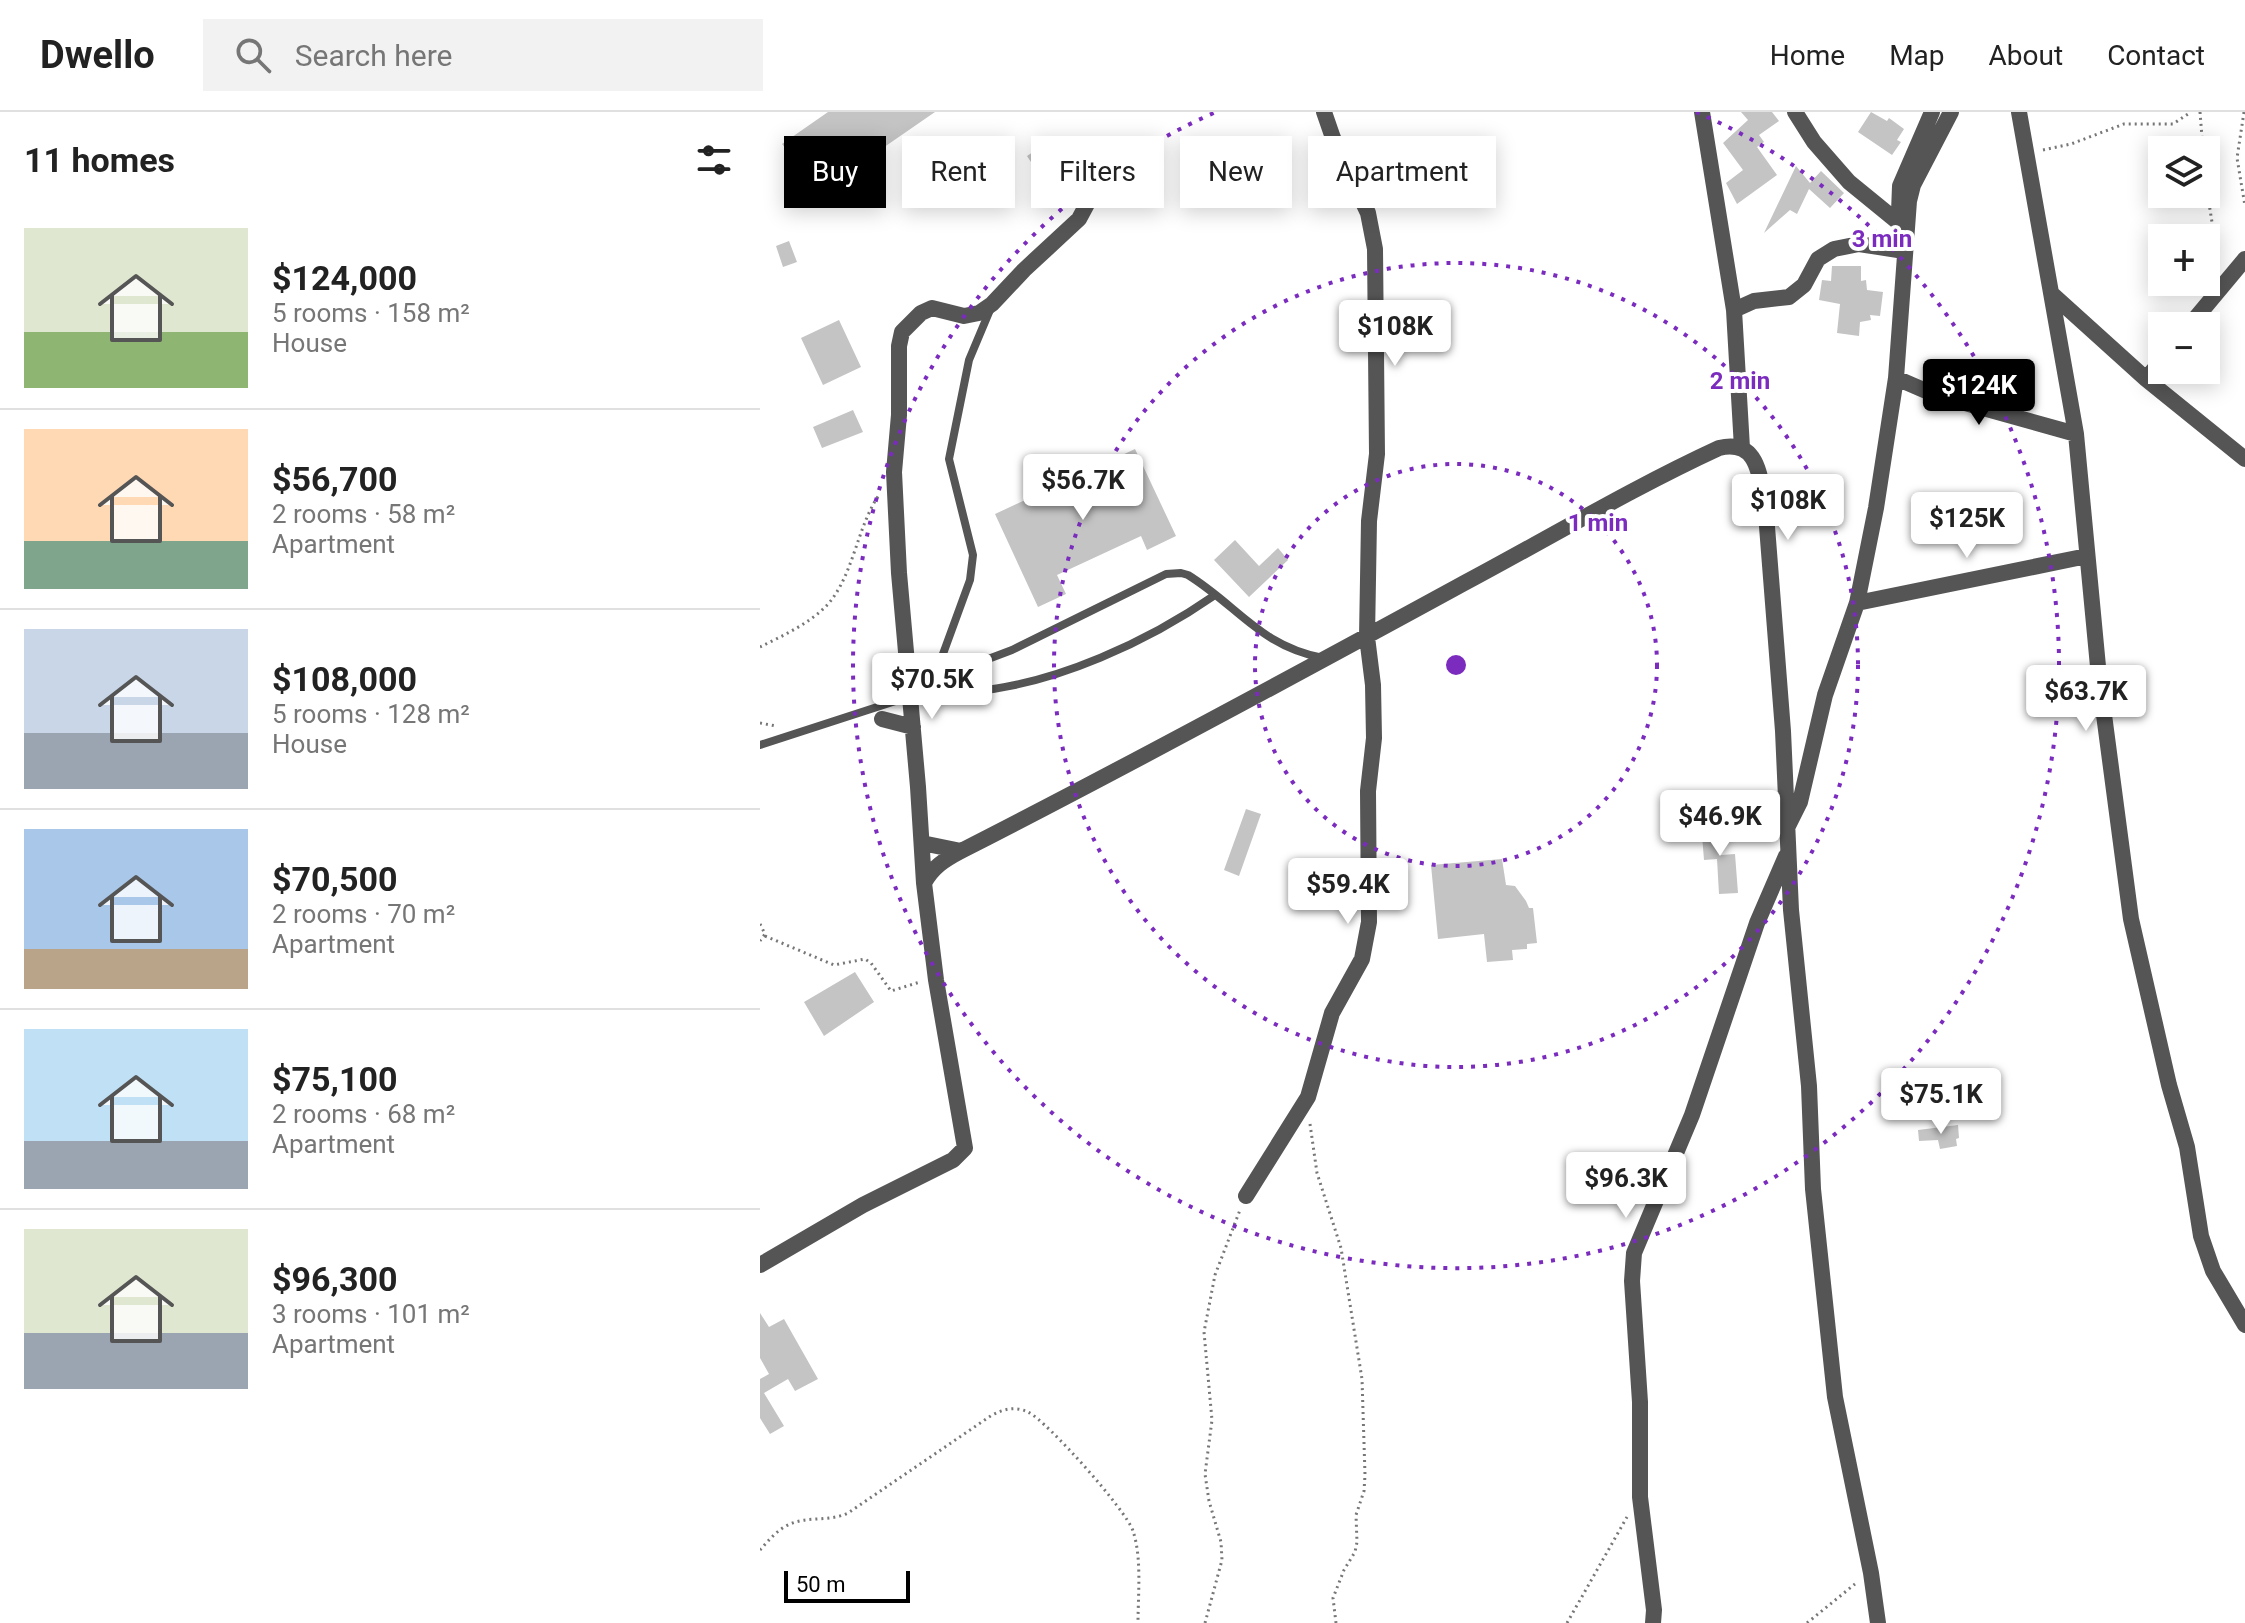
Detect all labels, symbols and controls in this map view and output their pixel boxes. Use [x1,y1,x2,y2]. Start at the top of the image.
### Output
search box [203,19,763,91]
text: Dwello [40,33,155,77]
icon: search [231,33,275,77]
text: Search here [295,38,453,73]
text: Home [1770,39,1845,72]
text: Map [1889,39,1945,72]
text: About [1989,39,2063,72]
text: Contact [2107,39,2205,72]
chip: Buy [784,136,886,208]
chip: Rent [902,136,1015,208]
chip: Filters [1031,136,1164,208]
chip: New [1180,136,1292,208]
chip: Apartment [1308,136,1496,208]
map controls [2148,136,2220,384]
button: layers [2148,136,2220,208]
icon: filters [692,138,736,182]
text: 11 homes [24,140,175,180]
button: + [2148,224,2220,296]
text: 3 min [1852,225,1912,253]
text: $124,000 [272,258,417,298]
icon: home [88,260,184,356]
text: 5 rooms · 158 m² [272,298,470,328]
pin: $108K [1339,300,1451,368]
text: $108K [1357,311,1433,341]
button: − [2148,312,2220,384]
text: House [272,328,347,358]
pin: $124K [1923,359,2035,427]
text: 2 min [1710,367,1770,395]
text: $124K [1941,370,2017,400]
pin: $56.7K [1018,454,1148,522]
text: $56,700 [272,459,397,499]
icon: home [88,461,184,557]
text: $56.7K [1041,465,1125,495]
pin: $108K [1732,474,1844,542]
text: $108K [1750,485,1826,515]
pin: $125K [1911,492,2023,560]
text: 2 rooms · 58 m² [272,499,455,529]
text: $125K [1929,503,2005,533]
text: 1 min [1568,509,1628,537]
text: Apartment [272,529,395,559]
centre of rings [1442,651,1470,679]
pin: $70.5K [867,653,997,721]
text: $108,000 [272,659,417,699]
icon: home [88,661,184,757]
text: $70.5K [890,664,974,694]
pin: $63.7K [2021,665,2151,733]
text: $63.7K [2044,676,2128,706]
text: 5 rooms · 128 m² [272,699,470,729]
text: House [272,729,347,759]
pin: $46.9K [1655,790,1785,858]
text: $46.9K [1678,801,1762,831]
pin: $59.4K [1283,858,1413,926]
text: $70,500 [272,859,397,899]
icon: home [88,861,184,957]
text: $59.4K [1306,869,1390,899]
text: 2 rooms · 70 m² [272,899,455,929]
text: Apartment [272,929,395,959]
text: $75,100 [272,1059,397,1099]
icon: home [88,1061,184,1157]
pin: $75.1K [1876,1068,2006,1136]
text: $75.1K [1899,1079,1983,1109]
text: 2 rooms · 68 m² [272,1099,455,1129]
text: Apartment [272,1129,395,1159]
pin: $96.3K [1561,1152,1691,1220]
text: $96.3K [1584,1163,1668,1193]
text: $96,300 [272,1259,397,1299]
icon: home [88,1261,184,1357]
text: 3 rooms · 101 m² [272,1299,470,1329]
text: Apartment [272,1329,395,1359]
scale bar [784,1567,910,1603]
text: 50 m [796,1572,845,1597]

